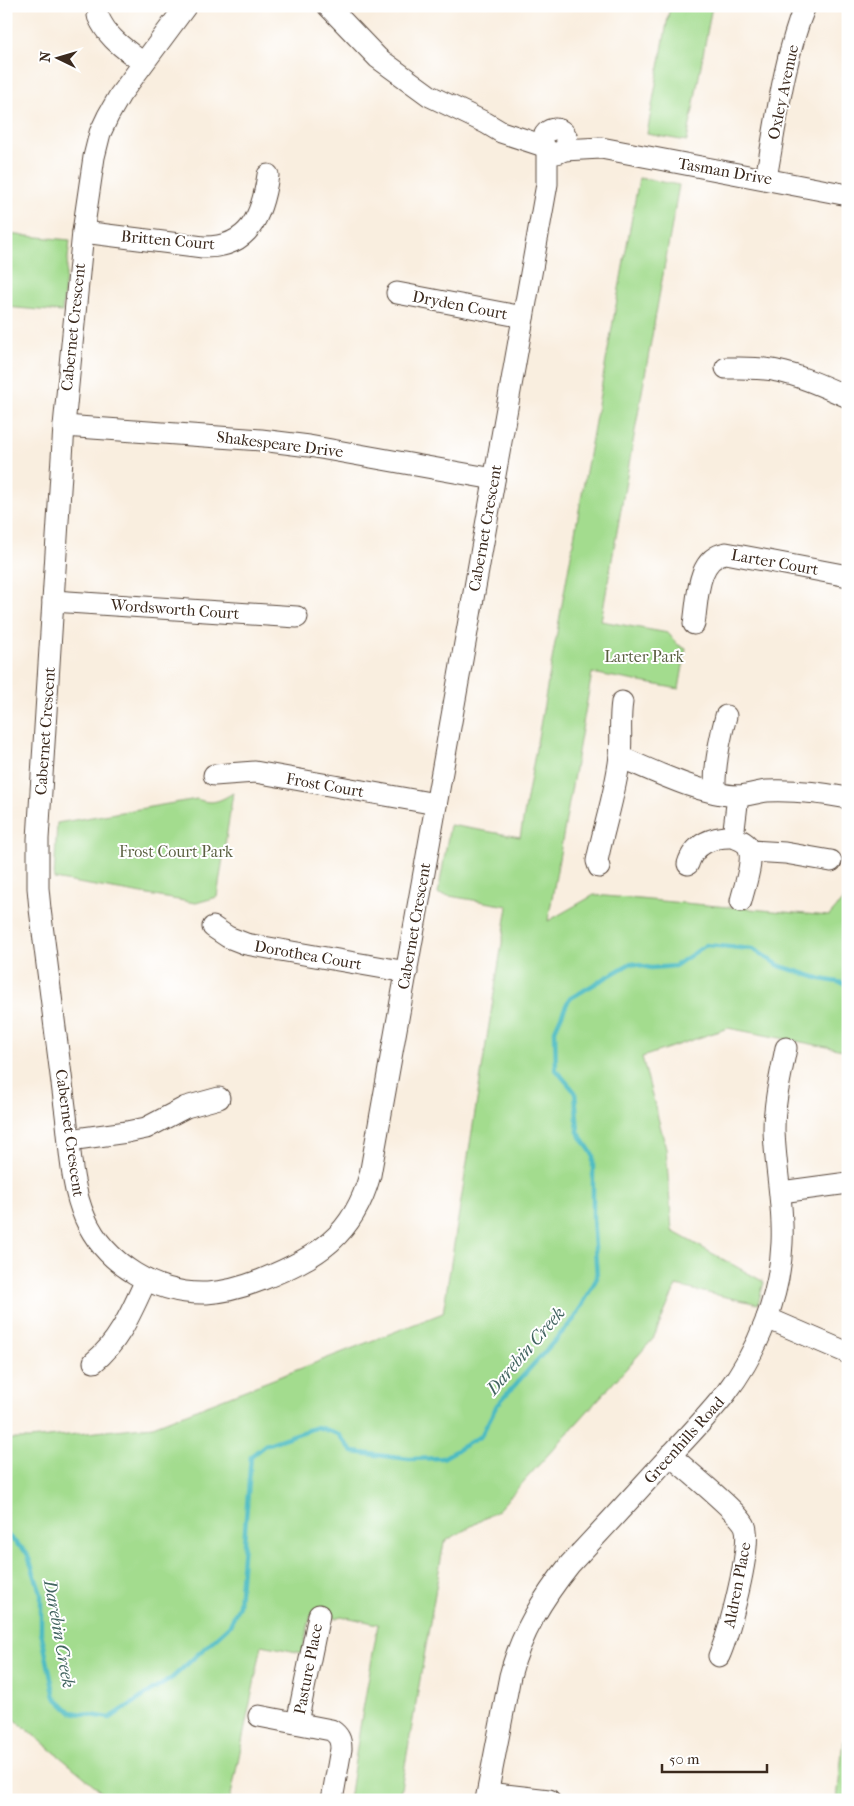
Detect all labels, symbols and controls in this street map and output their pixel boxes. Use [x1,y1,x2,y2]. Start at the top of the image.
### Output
north arrow [32,32,82,82]
street label: Oxley Avenue [764,43,802,141]
text: N [37,51,55,63]
street label: Tasman Drive [676,153,774,189]
street label: Britten Court [120,226,216,254]
street label: Cabernet Crescent [57,262,89,392]
street label: Dryden Court [411,286,510,324]
street label: Shakespeare Drive [216,427,345,461]
street label: Cabernet Crescent [464,463,506,593]
street label: Larter Court [730,545,820,579]
street label: Wordsworth Court [109,595,240,623]
park label: Larter Park [604,647,685,666]
street label: Cabernet Crescent [31,666,59,796]
street label: Frost Court [285,769,366,801]
park label: Frost Court Park [119,842,234,861]
street label: Cabernet Crescent [393,861,435,991]
street label: Dorothea Court [253,936,363,974]
street label: Cabernet Crescent [52,1068,88,1198]
water label: Darebin Creek [482,1303,570,1400]
street label: Greenhills Road [640,1392,728,1487]
street label: Aldren Place [719,1540,755,1631]
water label: Darebin Creek [39,1577,79,1690]
street label: Pasture Place [290,1622,326,1716]
scale bar [662,1741,766,1773]
text: 50 m [669,1750,700,1768]

